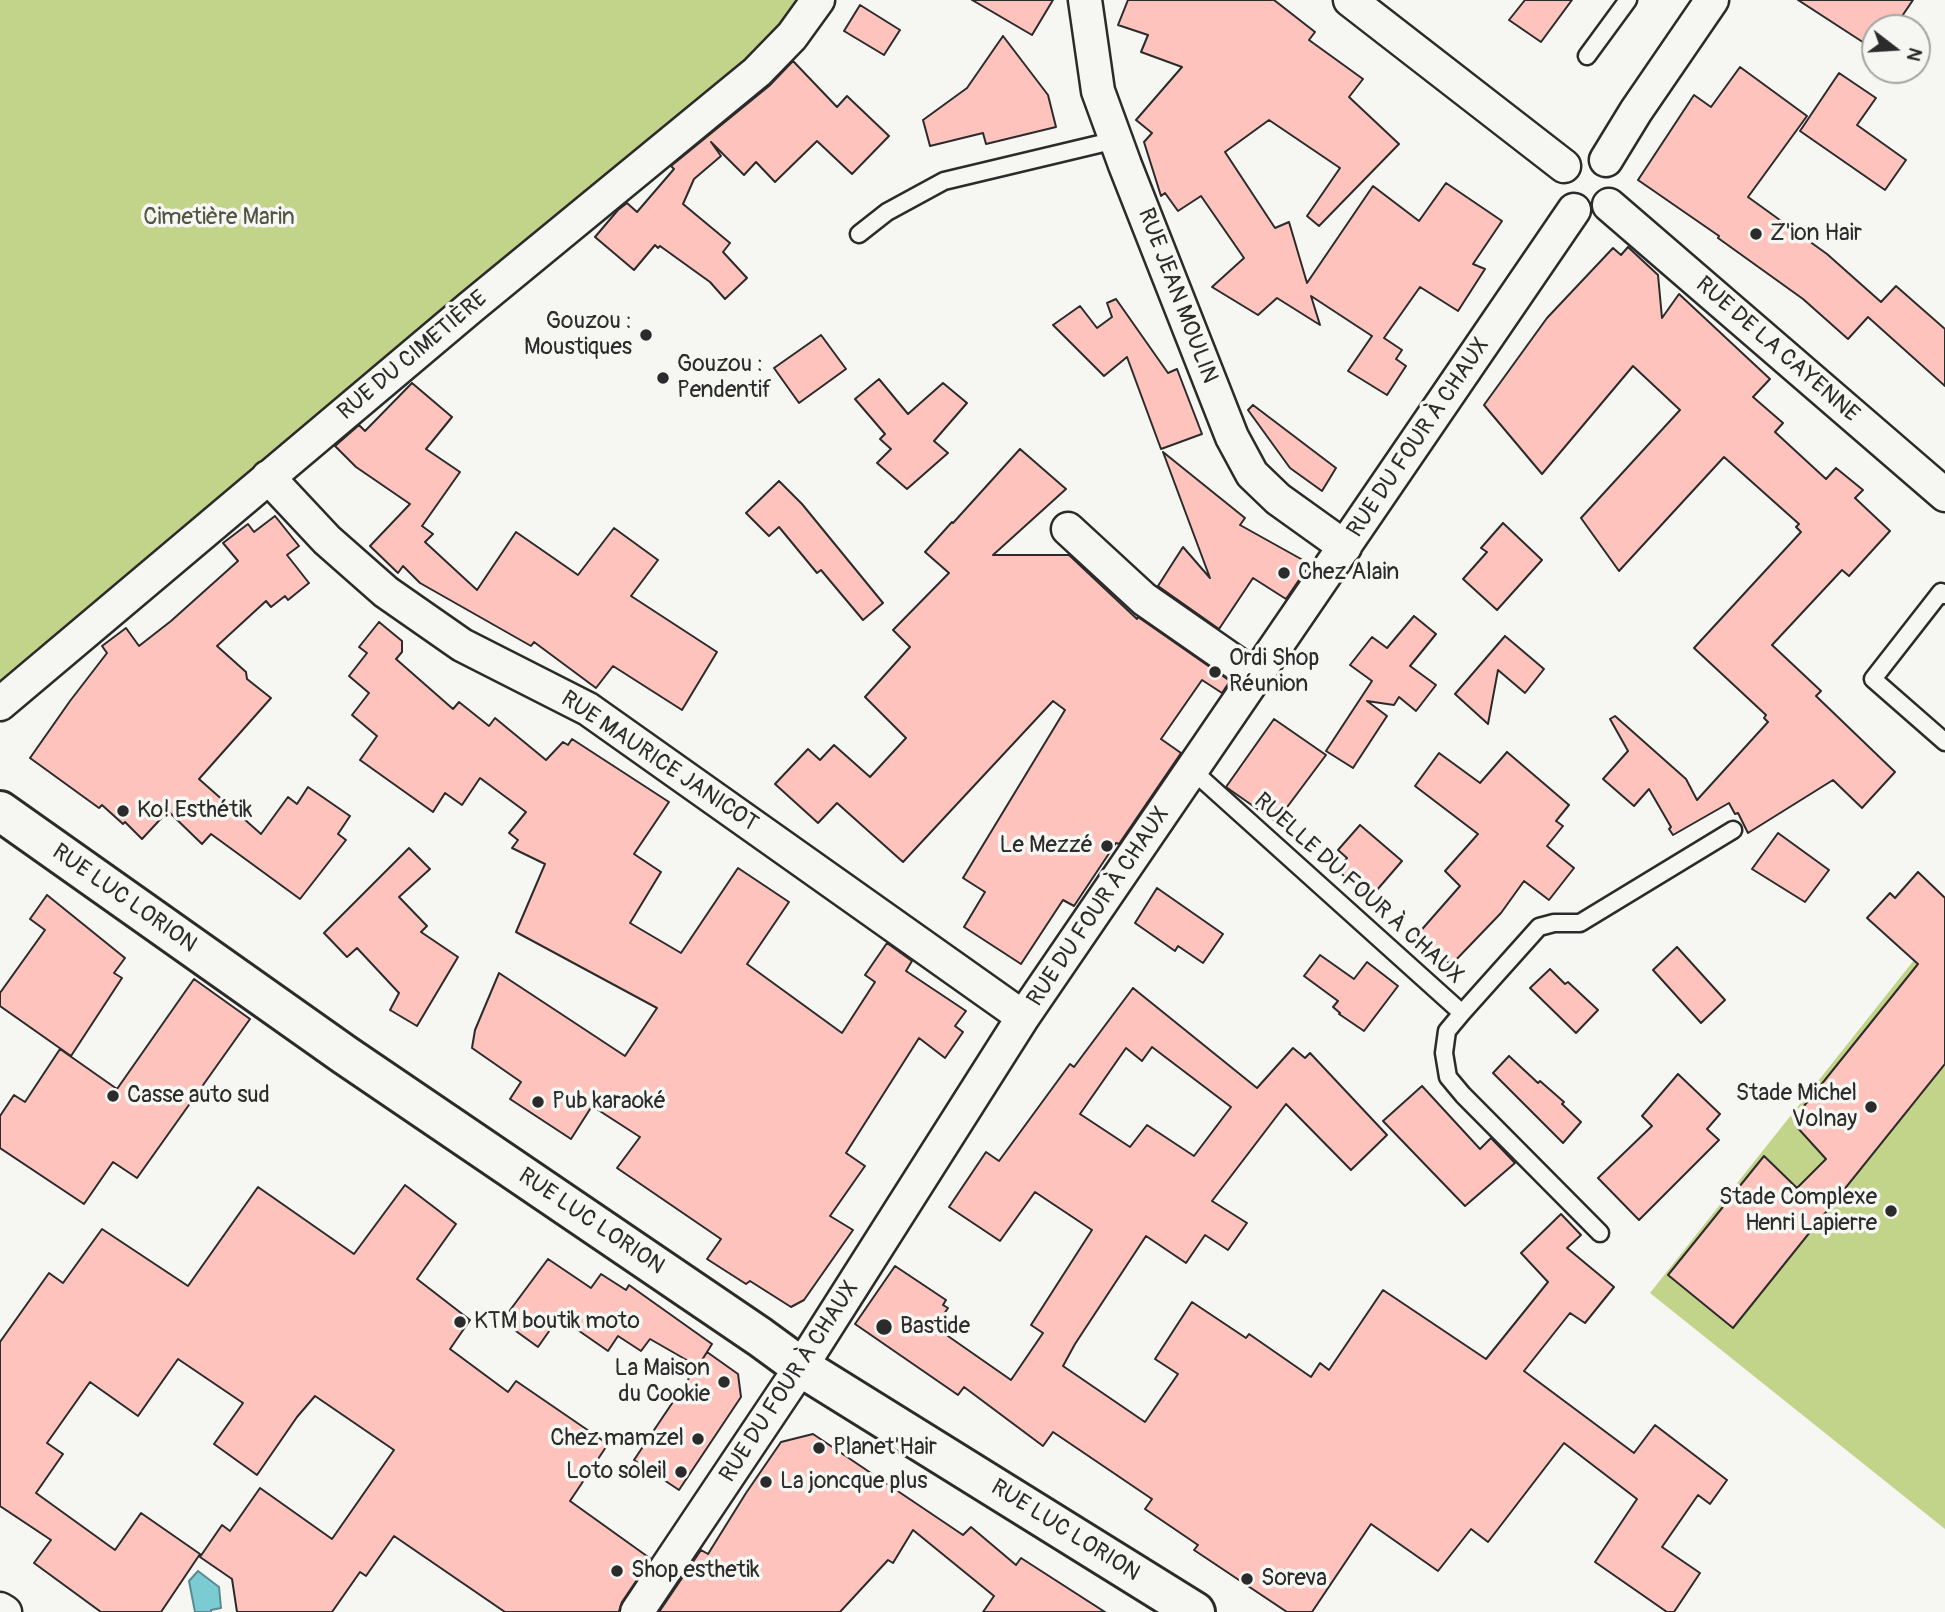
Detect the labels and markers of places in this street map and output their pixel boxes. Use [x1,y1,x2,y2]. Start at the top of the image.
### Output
place label: Z'ion Hair [1770,220,1862,248]
marker: Z'ion Hair [1748,226,1764,242]
place label: Gouzou : Moustiques [524,308,632,362]
marker: Gouzou : Moustiques [638,327,654,343]
place label: Gouzou : Pendentif [677,351,771,405]
marker: Gouzou : Pendentif [655,370,671,386]
place label: Chez Alain [1298,559,1399,587]
marker: Chez Alain [1276,565,1292,581]
place label: Ordi Shop Réunion [1229,645,1319,699]
marker: Ordi Shop Réunion [1207,664,1223,680]
place label: Ko! Esthétik [137,797,252,825]
marker: Ko! Esthétik [115,803,131,819]
place label: Le Mezzé [1000,832,1093,860]
marker: Le Mezzé [1099,838,1115,854]
place label: Stade Michel Volnay [1736,1080,1857,1134]
place label: Casse auto sud [127,1082,270,1110]
marker: Casse auto sud [105,1088,121,1104]
place label: Pub karaoké [552,1088,666,1116]
marker: Pub karaoké [530,1094,546,1110]
marker: Stade Michel Volnay [1863,1099,1879,1115]
place label: Stade Complexe Henri Lapierre [1719,1184,1877,1238]
marker: Stade Complexe Henri Lapierre [1883,1203,1899,1219]
place label: KTM boutik moto [474,1308,640,1336]
place label: Bastide [900,1313,970,1341]
marker: KTM boutik moto [452,1314,468,1330]
marker: Bastide [874,1317,894,1337]
place label: La Maison du Cookie [615,1355,710,1409]
marker: La Maison du Cookie [716,1374,732,1390]
place label: Chez mamzel [550,1425,684,1453]
marker: Chez mamzel [690,1431,706,1447]
place label: Planet'Hair [833,1434,937,1462]
marker: Planet'Hair [811,1440,827,1456]
place label: Loto soleil [566,1458,667,1486]
marker: Loto soleil [673,1464,689,1480]
place label: La joncque plus [780,1468,928,1496]
marker: La joncque plus [758,1474,774,1490]
place label: Shop esthetik [631,1557,760,1585]
marker: Shop esthetik [609,1563,625,1579]
place label: Soreva [1261,1565,1327,1593]
marker: Soreva [1239,1571,1255,1587]

